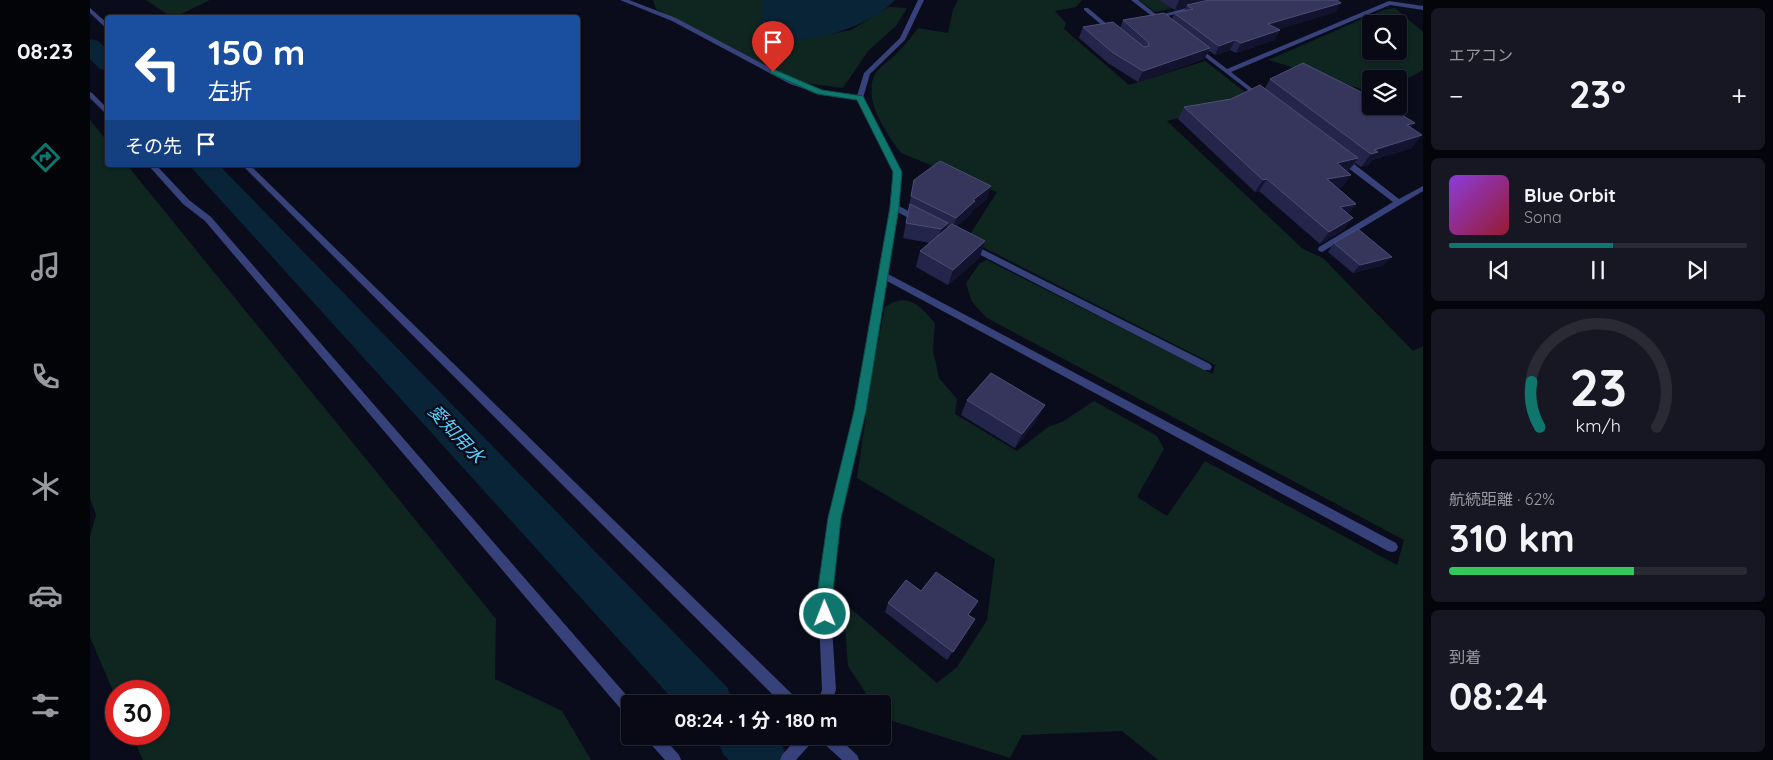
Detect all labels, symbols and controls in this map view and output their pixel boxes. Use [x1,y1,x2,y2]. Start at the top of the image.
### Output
map controls [1362,15,1407,115]
button: search [1362,15,1407,60]
pin [752,21,794,72]
icon: arrive [759,28,787,56]
text: 150 m [208,30,305,74]
icon: left [125,35,190,100]
text: 08:23 [17,37,73,65]
text: エアコン [1449,45,1513,65]
button: layers [1362,70,1407,115]
text: 23° [1569,70,1626,118]
text: 左折 [208,77,252,105]
text: − [1449,78,1464,113]
text: + [1731,78,1747,113]
icon: arrive [192,130,220,158]
text: その先 [125,134,182,158]
icon: directions [28,140,63,175]
text: Blue Orbit [1524,183,1616,207]
text: Sona [1524,207,1562,227]
icon: music [28,249,63,284]
icon: previous [1485,256,1513,284]
icon: pause [1584,256,1612,284]
icon: next [1683,256,1711,284]
text: 23 [1569,354,1627,419]
icon: phone [28,359,63,394]
water label: 愛知用水 [423,399,491,469]
text: km/h [1575,414,1621,436]
icon: climate [28,469,63,504]
text: 航続距離 · 62% [1449,489,1555,509]
text: 310 km [1449,514,1575,562]
icon: car [28,578,63,613]
position arrow [798,587,850,639]
text: 到着 [1449,647,1481,667]
text: 08:24 [1449,672,1548,720]
speed limit sign: 30 [105,680,170,745]
icon: filters [28,688,63,723]
text: 08:24 · 1 分 · 180 m [675,708,837,732]

